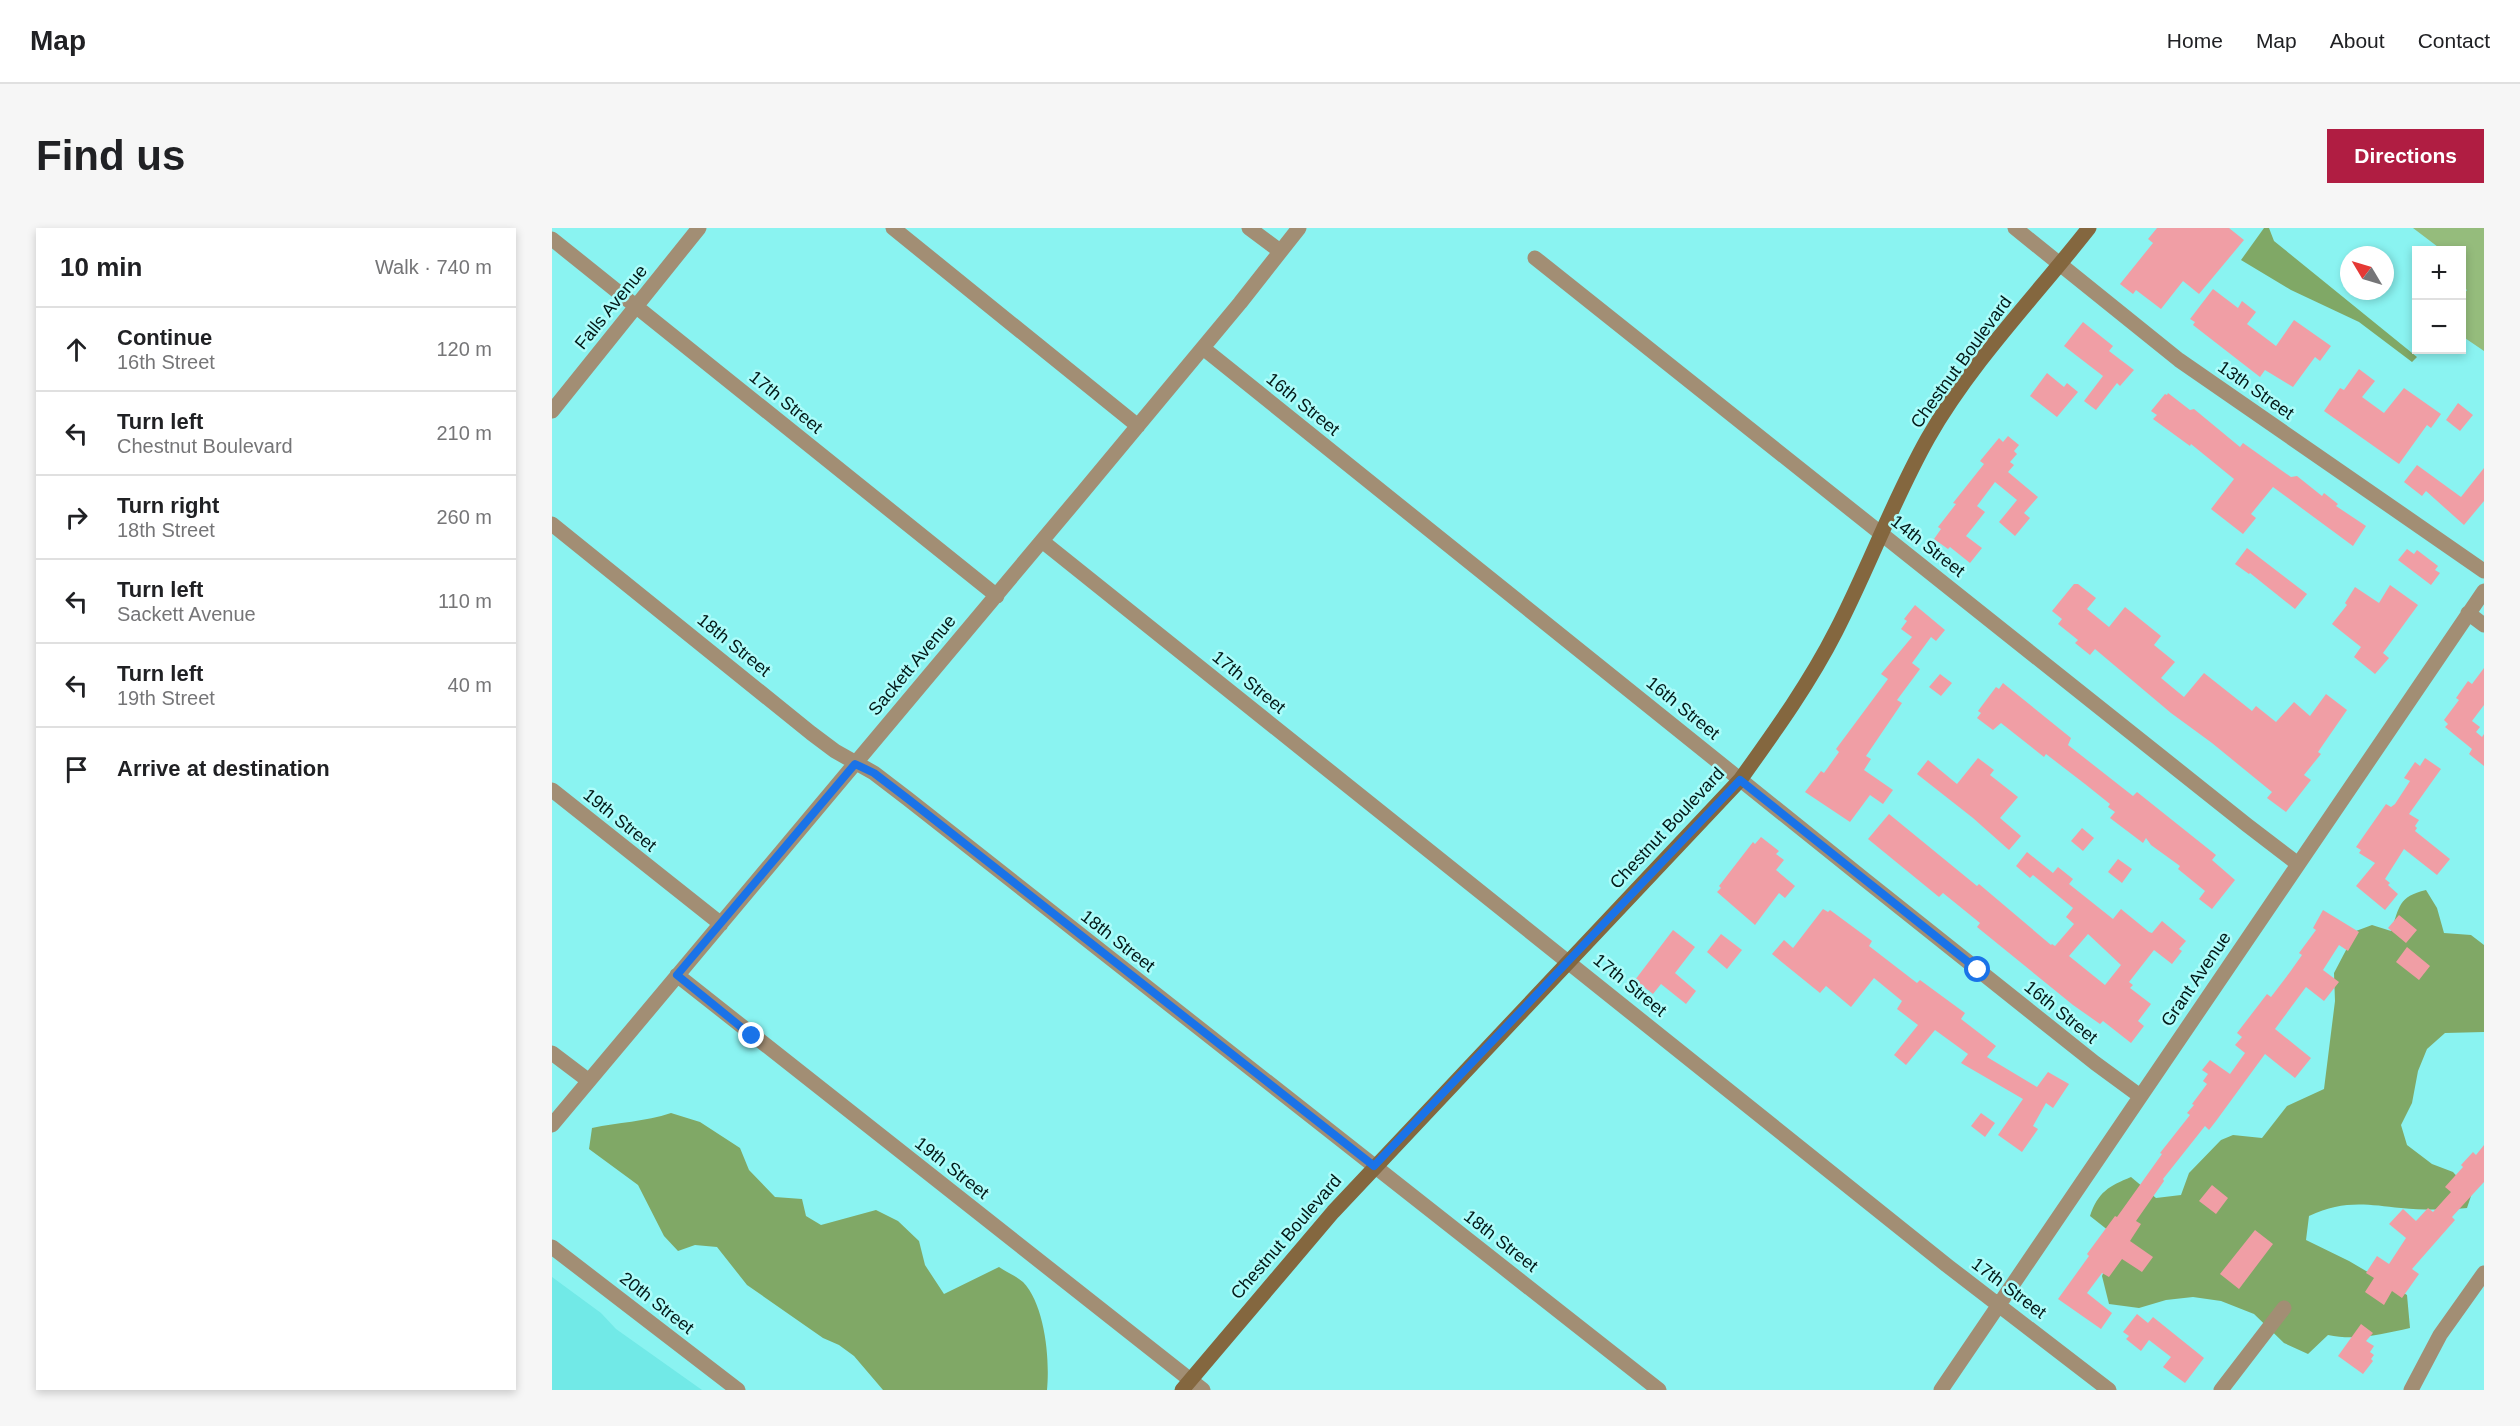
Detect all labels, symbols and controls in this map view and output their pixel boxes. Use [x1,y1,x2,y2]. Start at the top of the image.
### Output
text: Map [30,25,86,56]
text: Home [2167,29,2223,52]
text: Map [2256,29,2297,52]
text: About [2330,29,2385,52]
text: Contact [2418,29,2490,52]
button: Directions [2327,129,2484,183]
text: Find us [36,132,185,179]
north arrow [2340,246,2394,300]
map controls [2412,246,2466,354]
button: + [2412,246,2466,300]
text: 10 min [60,252,142,282]
text: Walk · 740 m [375,256,492,278]
street label: Falls Avenue [571,261,651,353]
street label: Chestnut Boulevard [1906,292,2016,432]
button: − [2412,300,2466,354]
text: Continue [117,325,212,350]
icon: ahead [60,333,93,366]
text: 120 m [436,338,492,360]
text: 16th Street [117,351,215,373]
street label: 13th Street [2214,357,2298,423]
street label: 17th Street [745,367,827,437]
street label: 16th Street [1262,369,1344,439]
text: Turn left [117,409,203,434]
icon: left [60,417,93,450]
text: 210 m [436,422,492,444]
text: Chestnut Boulevard [117,435,293,457]
text: Turn right [117,493,219,518]
icon: right [60,501,93,534]
text: 260 m [436,506,492,528]
street label: 14th Street [1887,511,1969,581]
text: 18th Street [117,519,215,541]
text: Turn left [117,577,203,602]
icon: left [60,585,93,618]
text: 110 m [438,590,492,612]
text: Sackett Avenue [117,603,256,625]
street label: 18th Street [693,610,775,680]
street label: Sackett Avenue [864,611,960,719]
street label: 17th Street [1208,647,1290,717]
text: Turn left [117,661,203,686]
icon: left [60,669,93,702]
street label: 16th Street [1642,673,1724,743]
text: 40 m [448,674,492,696]
text: 19th Street [117,687,215,709]
icon: arrive [60,753,93,786]
text: Arrive at destination [117,756,330,781]
street label: Chestnut Boulevard [1606,763,1728,893]
street label: 19th Street [579,785,661,855]
street label: 18th Street [1077,906,1159,976]
street label: Grant Avenue [2157,928,2235,1030]
street label: 17th Street [1589,950,1671,1020]
route start [1964,956,1990,982]
street label: 16th Street [2020,977,2102,1047]
route end [738,1022,764,1048]
street label: 19th Street [911,1133,993,1203]
street label: Chestnut Boulevard [1227,1171,1345,1303]
street label: 18th Street [1460,1206,1542,1276]
street label: 17th Street [1968,1254,2050,1322]
street label: 20th Street [616,1268,698,1338]

